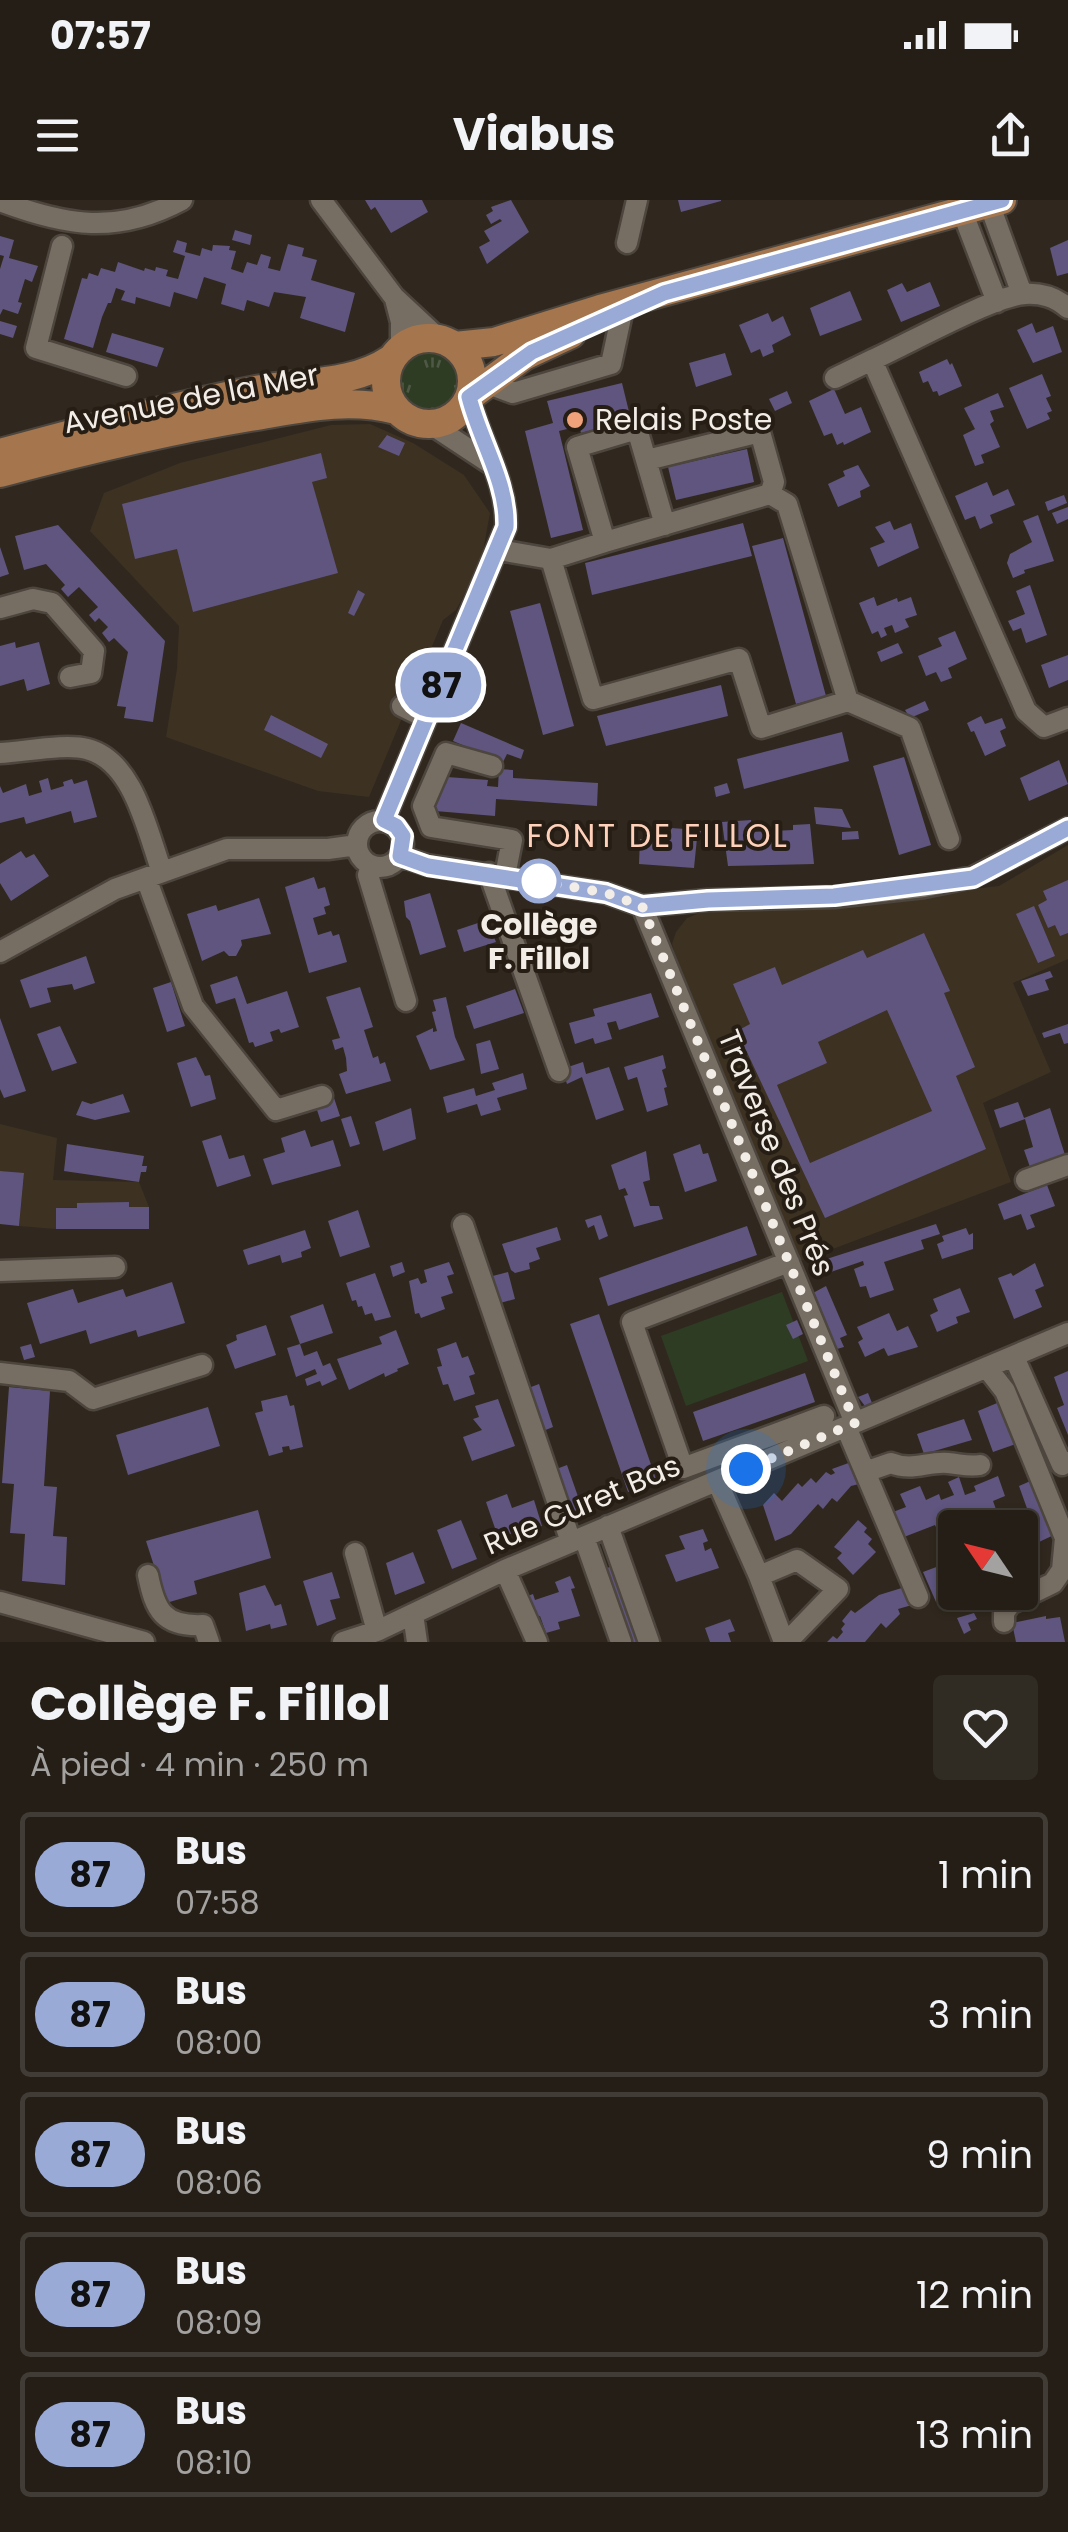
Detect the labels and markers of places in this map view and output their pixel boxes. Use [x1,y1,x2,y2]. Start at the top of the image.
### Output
place label: Relais Poste [595,398,772,441]
marker: Relais Poste [564,409,586,431]
marker: Collège F. Fillol [518,860,560,902]
place label: Collège F. Fillol [481,903,598,980]

